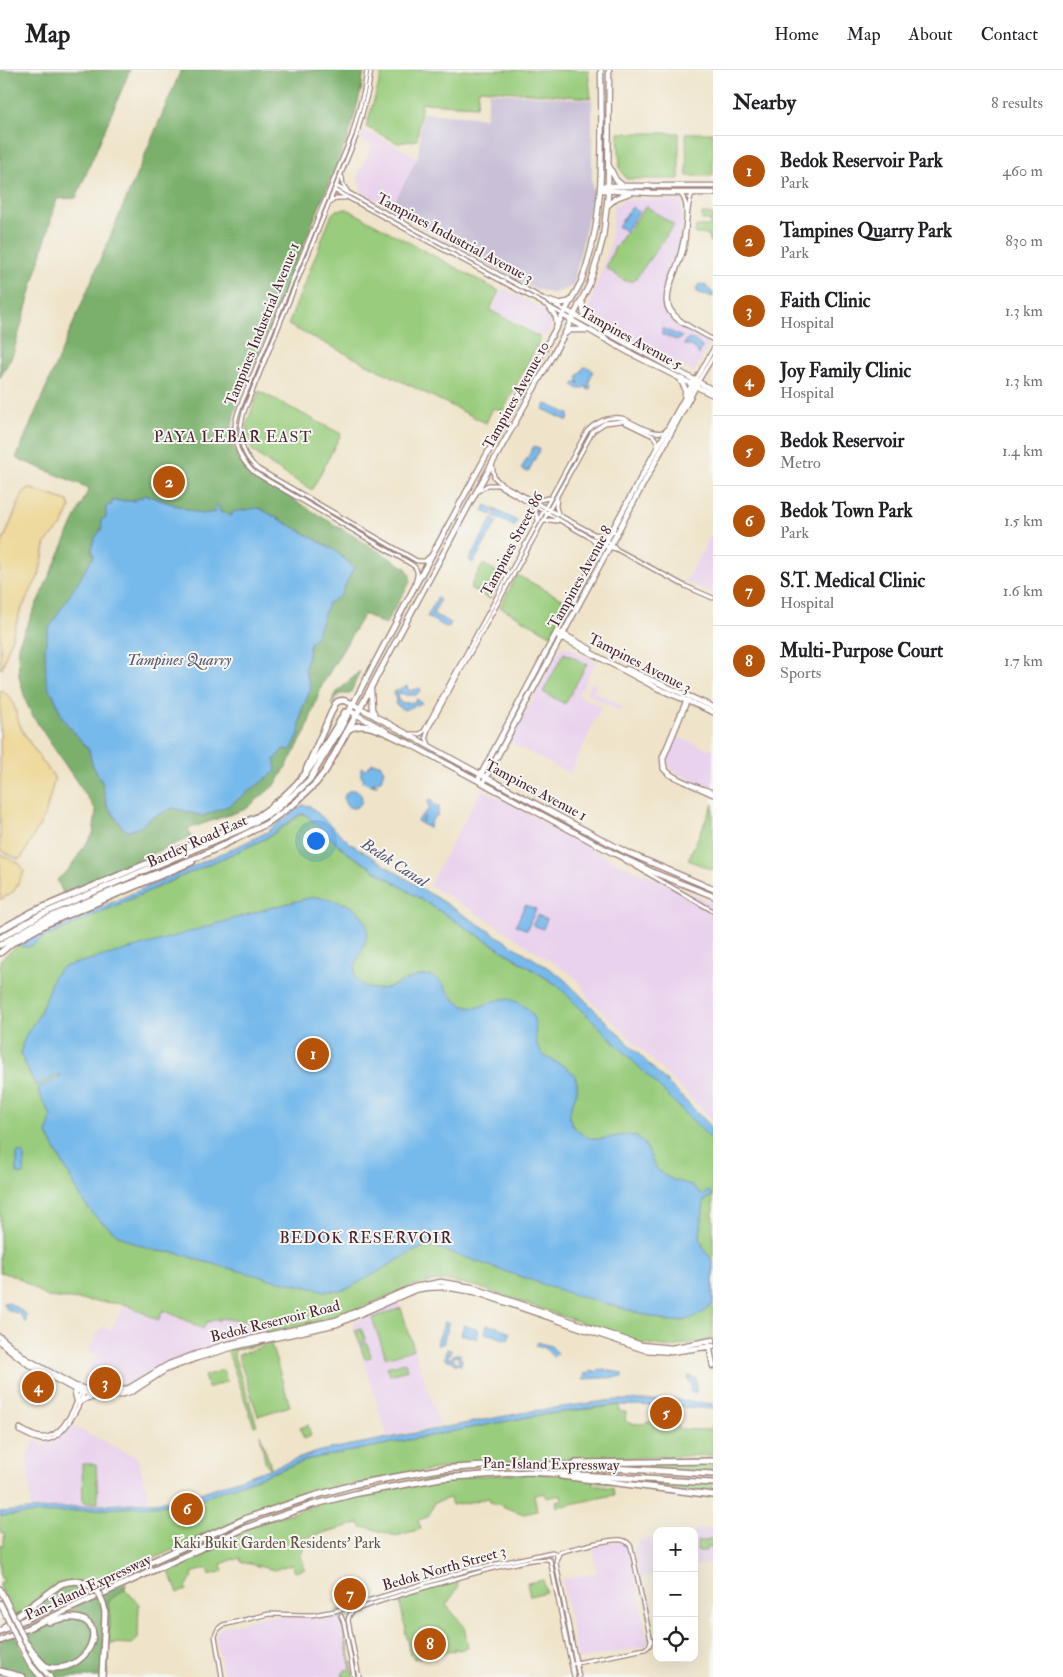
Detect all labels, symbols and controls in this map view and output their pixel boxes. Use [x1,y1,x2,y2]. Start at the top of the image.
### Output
text: Map [25,19,70,50]
text: Home [774,23,819,46]
text: Map [847,23,881,46]
text: About [909,23,953,46]
text: Contact [981,23,1038,46]
text: Nearby [733,89,796,116]
text: 8 results [991,93,1043,113]
text: Bedok Reservoir Park [780,149,943,173]
text: 1 [746,161,752,181]
text: 460 m [1002,161,1043,181]
text: Park [780,173,809,193]
street label: Tampines Industrial Avenue 3 [373,189,536,289]
text: Tampines Quarry Park [780,219,952,243]
text: 2 [745,231,753,251]
text: 830 m [1005,231,1043,251]
street label: Tampines Industrial Avenue 1 [221,240,305,409]
text: Park [780,243,809,263]
text: Faith Clinic [780,289,871,313]
text: 3 [746,301,752,321]
text: 1.3 km [1005,301,1043,321]
street label: Tampines Avenue 5 [576,302,686,375]
text: Hospital [780,313,834,333]
street label: Tampines Avenue 10 [479,338,555,453]
text: Joy Family Clinic [780,359,911,383]
text: 4 [745,371,753,391]
text: 1.3 km [1005,371,1043,391]
text: Hospital [780,383,834,403]
district label: PAYA LEBAR EAST [154,427,312,447]
text: Bedok Reservoir [780,429,904,453]
text: 5 [745,441,753,461]
text: 1.4 km [1002,441,1043,461]
text: Metro [780,453,821,473]
pin: 2 [153,463,185,501]
street label: Tampines Street 86 [477,488,549,600]
text: Bedok Town Park [780,499,913,523]
text: 6 [745,511,753,531]
text: 1.5 km [1004,511,1043,531]
street label: Tampines Avenue 8 [544,522,617,632]
text: Park [780,523,809,543]
text: S.T. Medical Clinic [780,569,925,593]
text: 7 [745,581,753,601]
text: 1.6 km [1003,581,1043,601]
text: Hospital [780,593,834,613]
street label: Tampines Avenue 3 [584,629,695,699]
text: Multi-Purpose Court [780,639,943,663]
water label: Tampines Quarry [127,650,232,670]
text: 8 [745,651,753,671]
text: 1.7 km [1004,651,1043,671]
text: Sports [780,663,821,683]
street label: Tampines Avenue 1 [481,756,590,826]
street label: Bartley Road East [144,811,250,872]
your location [303,828,329,854]
water label: Bedok Canal [357,833,432,892]
pin: 1 [297,1035,329,1073]
district label: BEDOK RESERVOIR [279,1228,453,1248]
street label: Bedok Reservoir Road [208,1296,342,1347]
pin: 3 [89,1364,121,1402]
pin: 4 [22,1368,54,1406]
pin: 5 [650,1394,682,1432]
street label: Pan-Island Expressway [482,1454,620,1476]
pin: 6 [171,1490,203,1528]
map controls [653,1527,698,1662]
button: + [653,1527,698,1572]
park label: Kaki Bukit Garden Residents' Park [173,1534,381,1553]
street label: Bedok North Street 3 [380,1542,508,1595]
street label: Pan-Island Expressway [22,1550,155,1626]
button: − [653,1572,698,1617]
pin: 7 [334,1575,366,1613]
button: locate [653,1617,698,1662]
pin: 8 [414,1625,446,1663]

